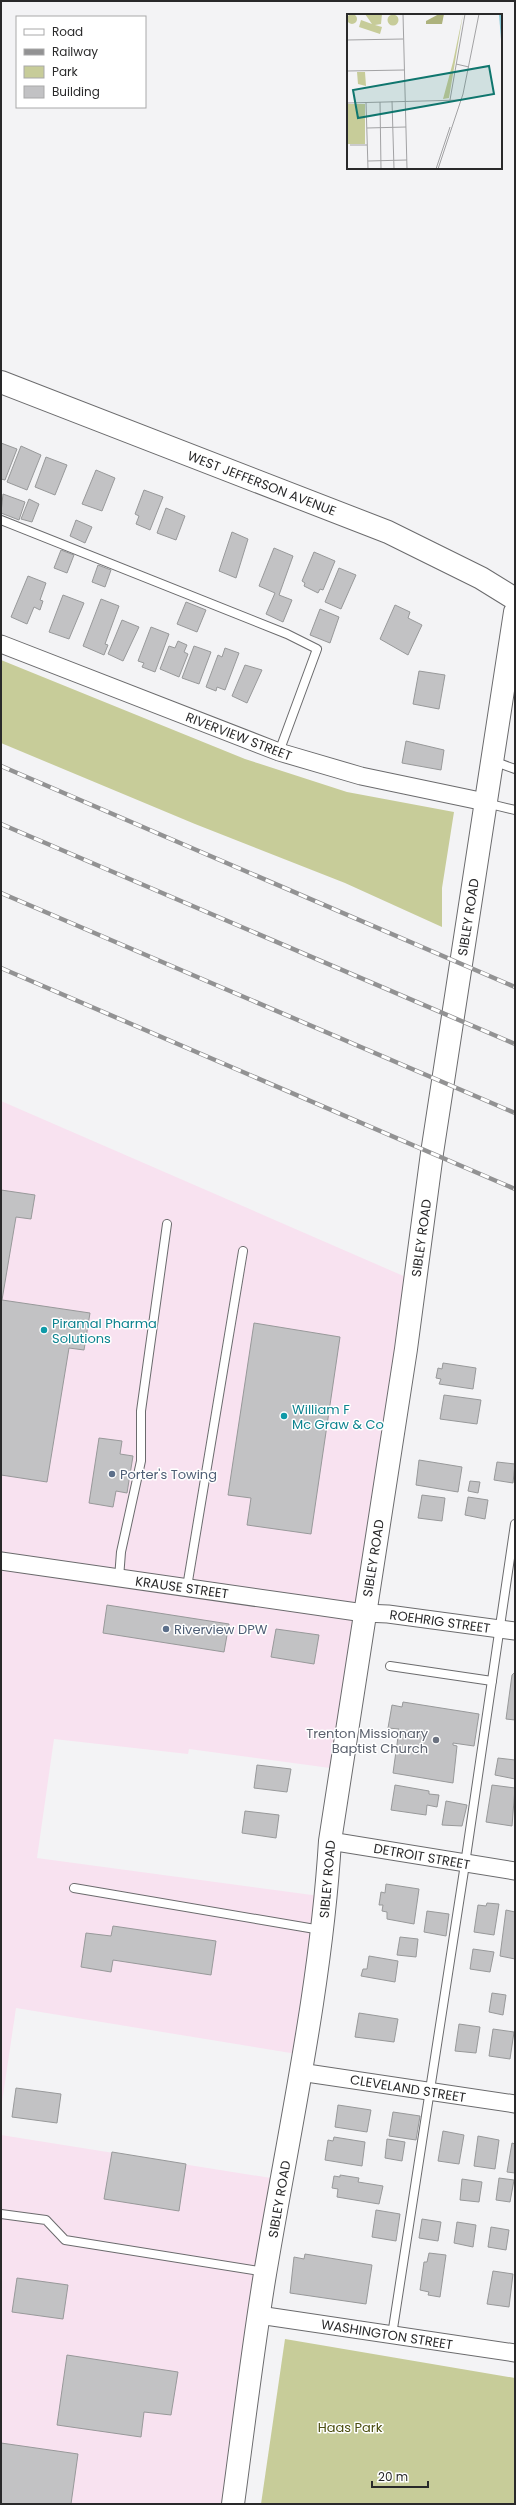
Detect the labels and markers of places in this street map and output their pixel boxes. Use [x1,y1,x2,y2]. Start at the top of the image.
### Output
place label: Piramal Pharma Solutions [52,1314,157,1348]
marker: Piramal Pharma Solutions [39,1325,49,1335]
place label: William F Mc Graw & Co [292,1400,384,1434]
marker: William F Mc Graw & Co [279,1411,289,1421]
place label: Porter's Towing [120,1465,217,1484]
marker: Porter's Towing [107,1469,117,1479]
place label: Riverview DPW [174,1620,268,1639]
marker: Riverview DPW [161,1624,171,1634]
place label: Trenton Missionary Baptist Church [306,1724,429,1758]
marker: Trenton Missionary Baptist Church [431,1735,441,1745]

